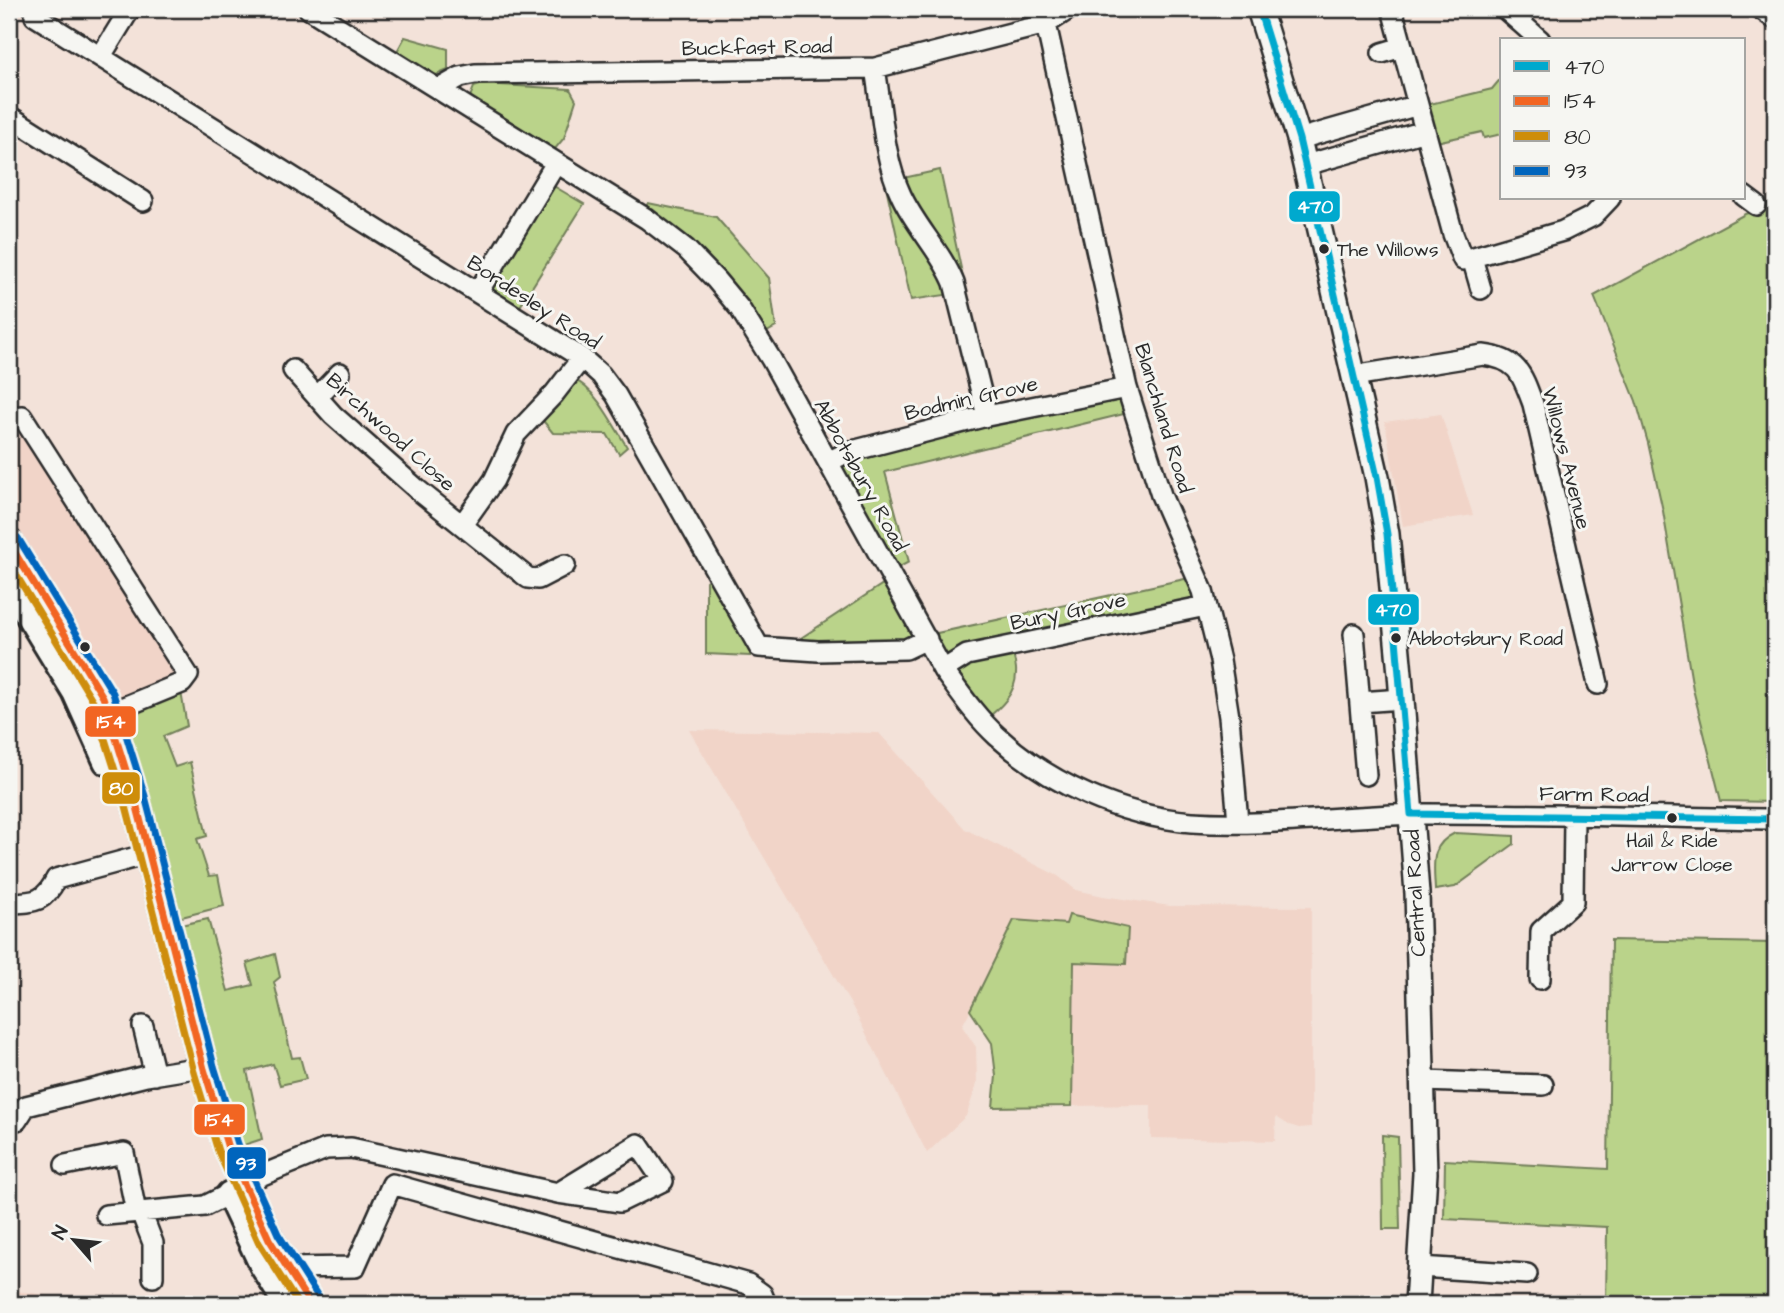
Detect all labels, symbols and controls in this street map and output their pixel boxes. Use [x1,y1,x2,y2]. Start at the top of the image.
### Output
street label: Buckfast Road [681,32,833,63]
legend [1500,38,1746,200]
text: 470 [1564,53,1604,82]
text: 154 [1564,87,1596,116]
text: 80 [1564,123,1591,152]
text: 93 [1564,157,1587,186]
line badge: 470 [1288,190,1341,223]
text: 470 [1297,194,1333,221]
place label: The Willows [1337,237,1438,264]
marker: The Willows [1317,242,1331,256]
street label: Bordesley Road [460,248,606,358]
street label: Blanchland Road [1127,340,1200,497]
street label: Birchwood Close [320,366,462,498]
street label: Bodmin Grove [902,369,1041,428]
street label: Willows Avenue [1535,384,1598,532]
street label: Abbotsbury Road [805,394,915,558]
street label: Bury Grove [1008,585,1129,640]
line badge: 470 [1367,593,1420,626]
text: 470 [1375,597,1411,624]
place label: Abbotsbury Road [1409,626,1563,654]
marker: Abbotsbury Road [1389,631,1403,645]
unlabelled marker [78,640,92,654]
line badge: 154 [84,705,137,738]
text: 154 [97,709,125,736]
line badge: 80 [101,771,141,805]
text: 80 [109,776,133,803]
street label: Farm Road [1539,779,1649,810]
marker: Hail & Ride Jarrow Close [1665,811,1679,825]
street label: Central Road [1398,828,1433,957]
place label: Hail & Ride Jarrow Close [1611,828,1733,879]
line badge: 154 [193,1103,246,1136]
text: 154 [205,1107,233,1134]
line badge: 93 [226,1146,267,1180]
text: 93 [236,1151,257,1178]
north arrow [38,1204,108,1274]
text: N [46,1221,75,1244]

